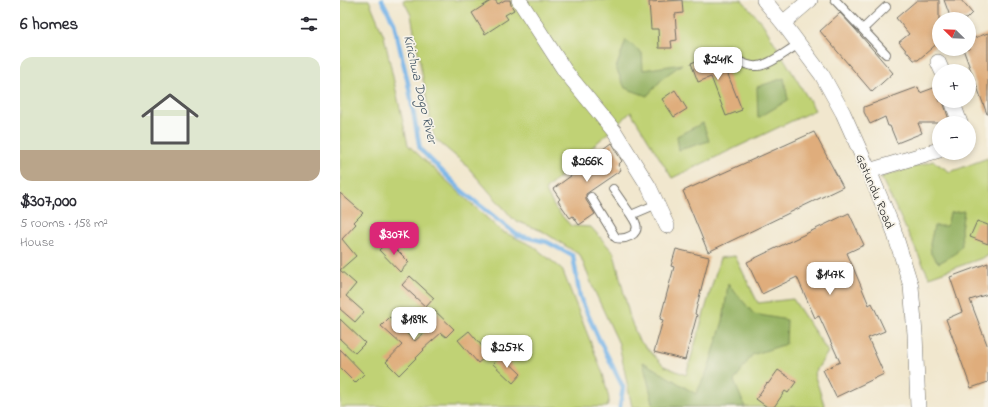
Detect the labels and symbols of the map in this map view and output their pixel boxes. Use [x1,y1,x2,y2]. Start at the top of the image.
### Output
north arrow [932,12,976,56]
water label: Kirichwa Dogo River [397,33,443,147]
pin: $241K [690,47,746,81]
pin: $266K [559,149,615,183]
street label: Gatundu Road [850,151,899,233]
pin: $307K [366,222,422,256]
pin: $147K [802,262,858,296]
pin: $189K [386,307,442,341]
pin: $257K [479,335,535,369]

